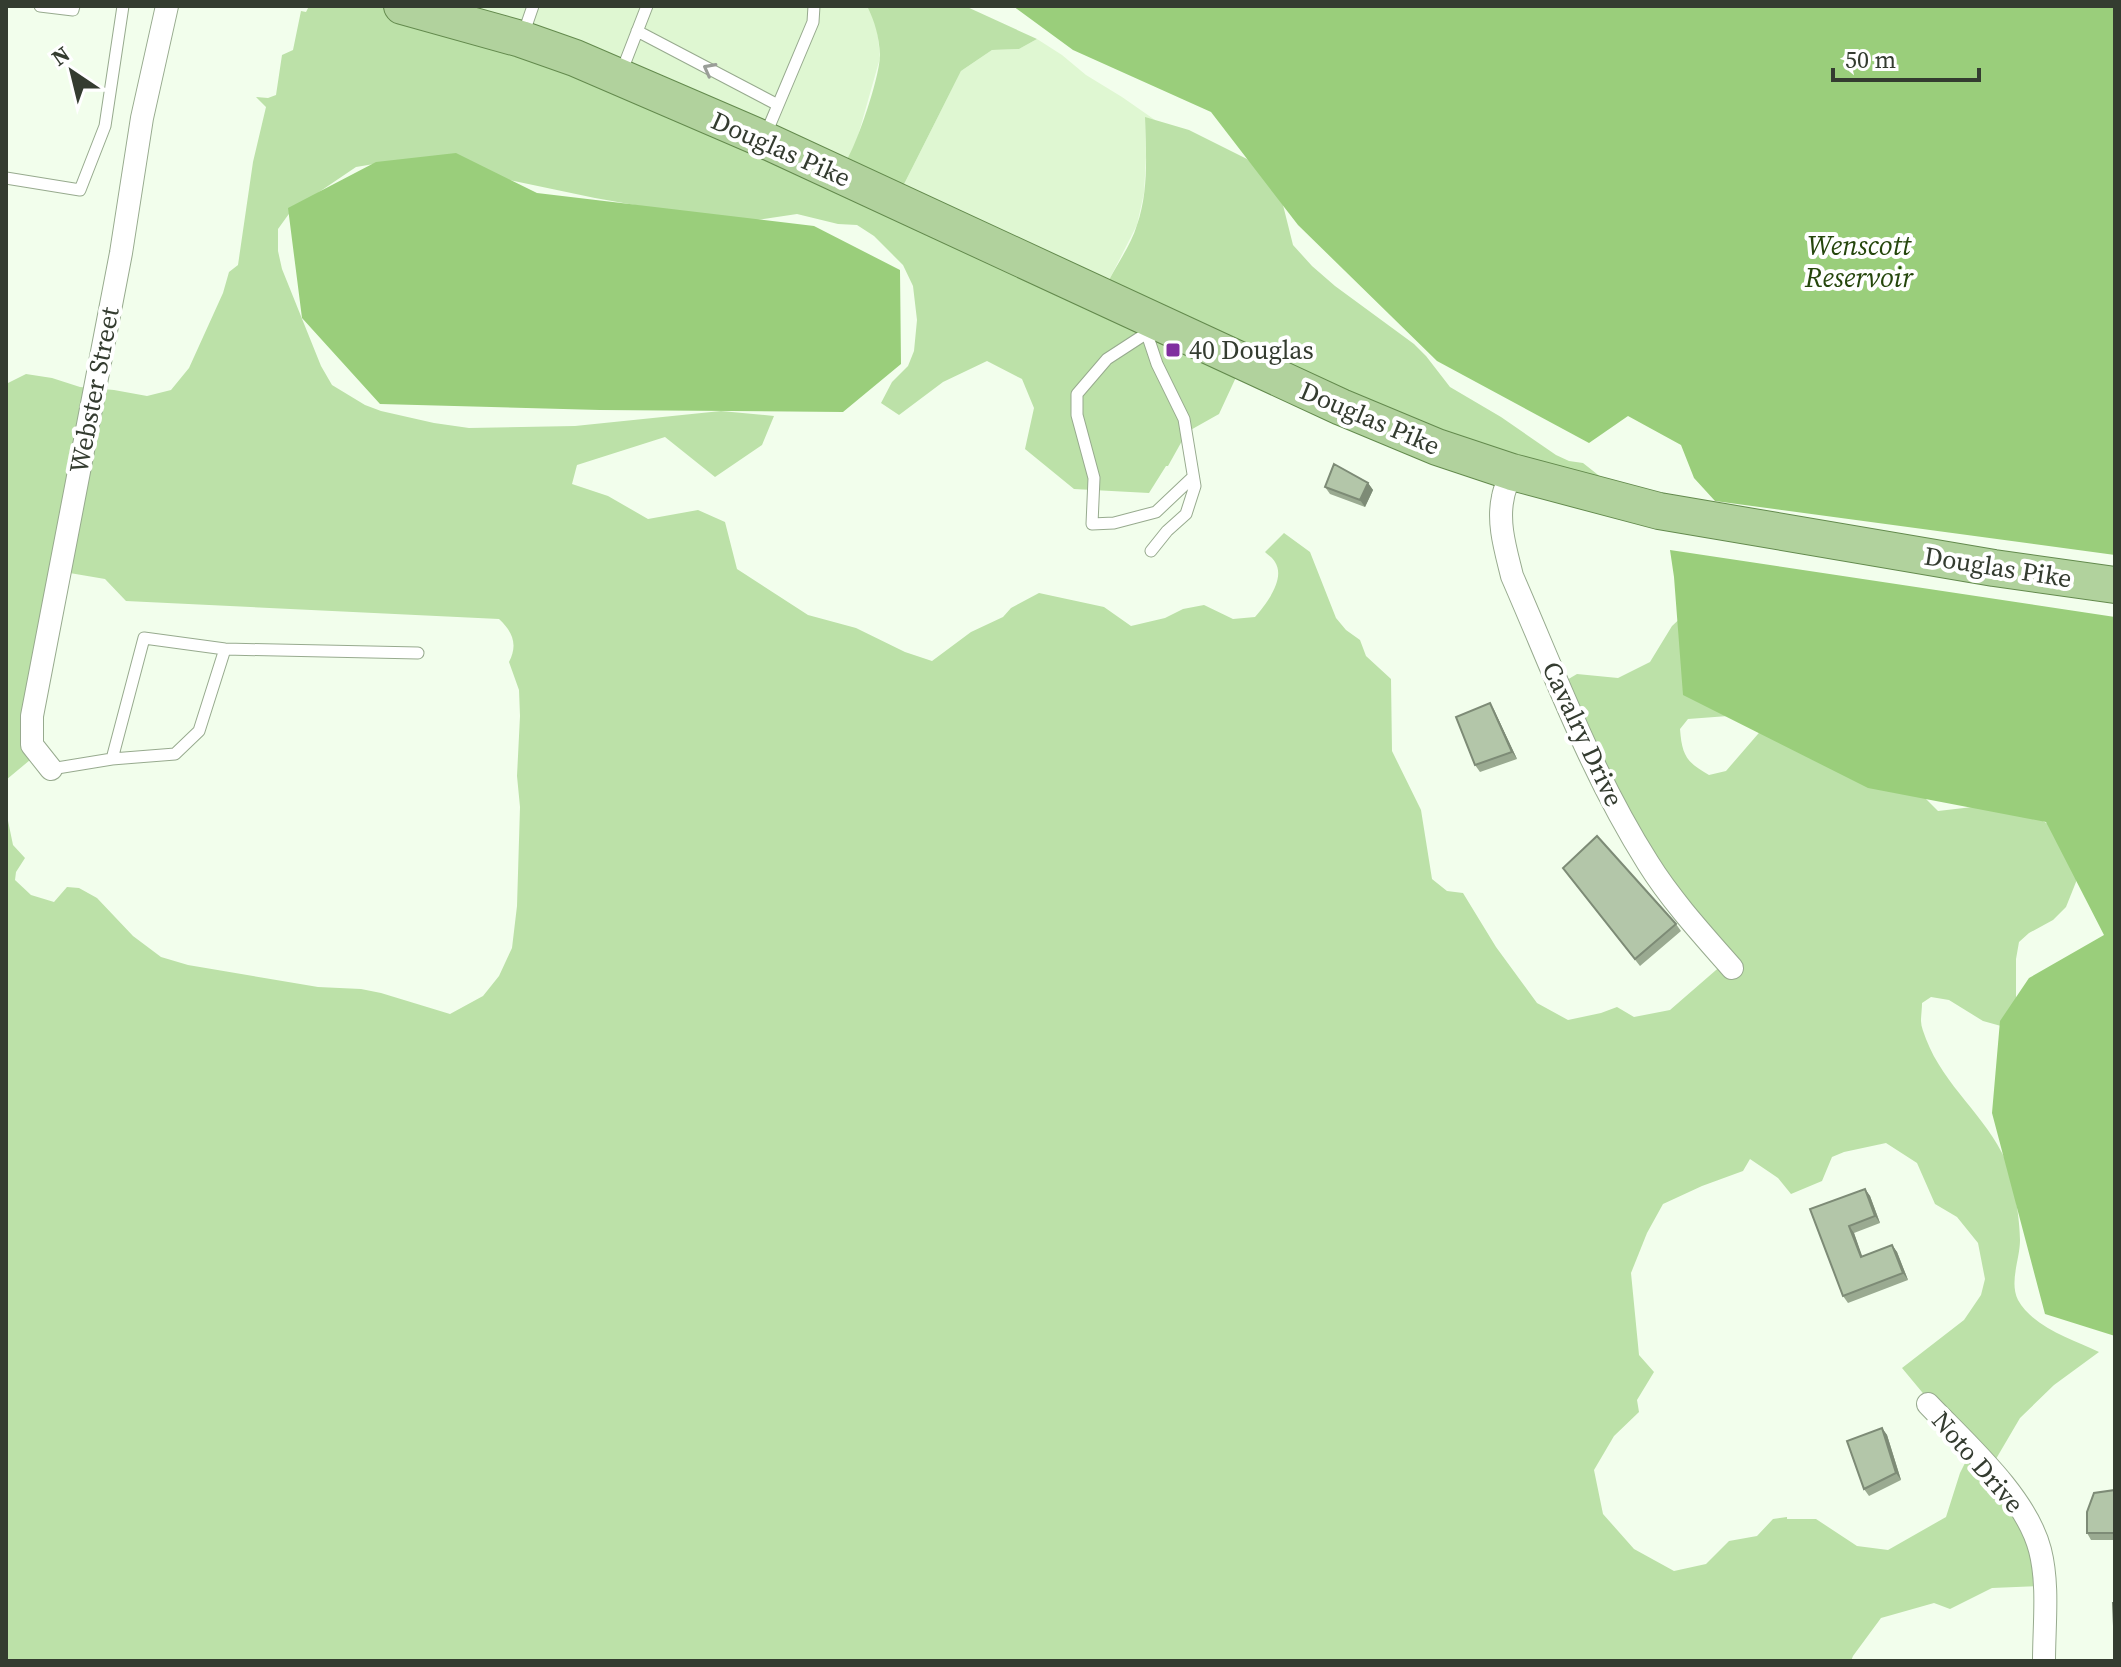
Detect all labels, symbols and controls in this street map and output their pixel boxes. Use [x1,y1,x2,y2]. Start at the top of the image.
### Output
north arrow [32,32,112,112]
scale bar [1833,32,1979,82]
text: N [45,39,76,73]
text: 50 m [1845,43,1896,76]
one-way arrow [702,63,717,78]
street label: Douglas Pike [706,102,856,196]
water label: Wenscott Reservoir [1804,226,1914,296]
street label: Webster Street [60,303,128,476]
place label: 40 Douglas [1189,332,1314,368]
marker: 40 Douglas [1164,341,1182,359]
street label: Douglas Pike [1294,372,1446,464]
street label: Douglas Pike [1922,538,2074,596]
street label: Cavalry Drive [1534,656,1632,812]
street label: Noto Drive [1924,1403,2032,1521]

